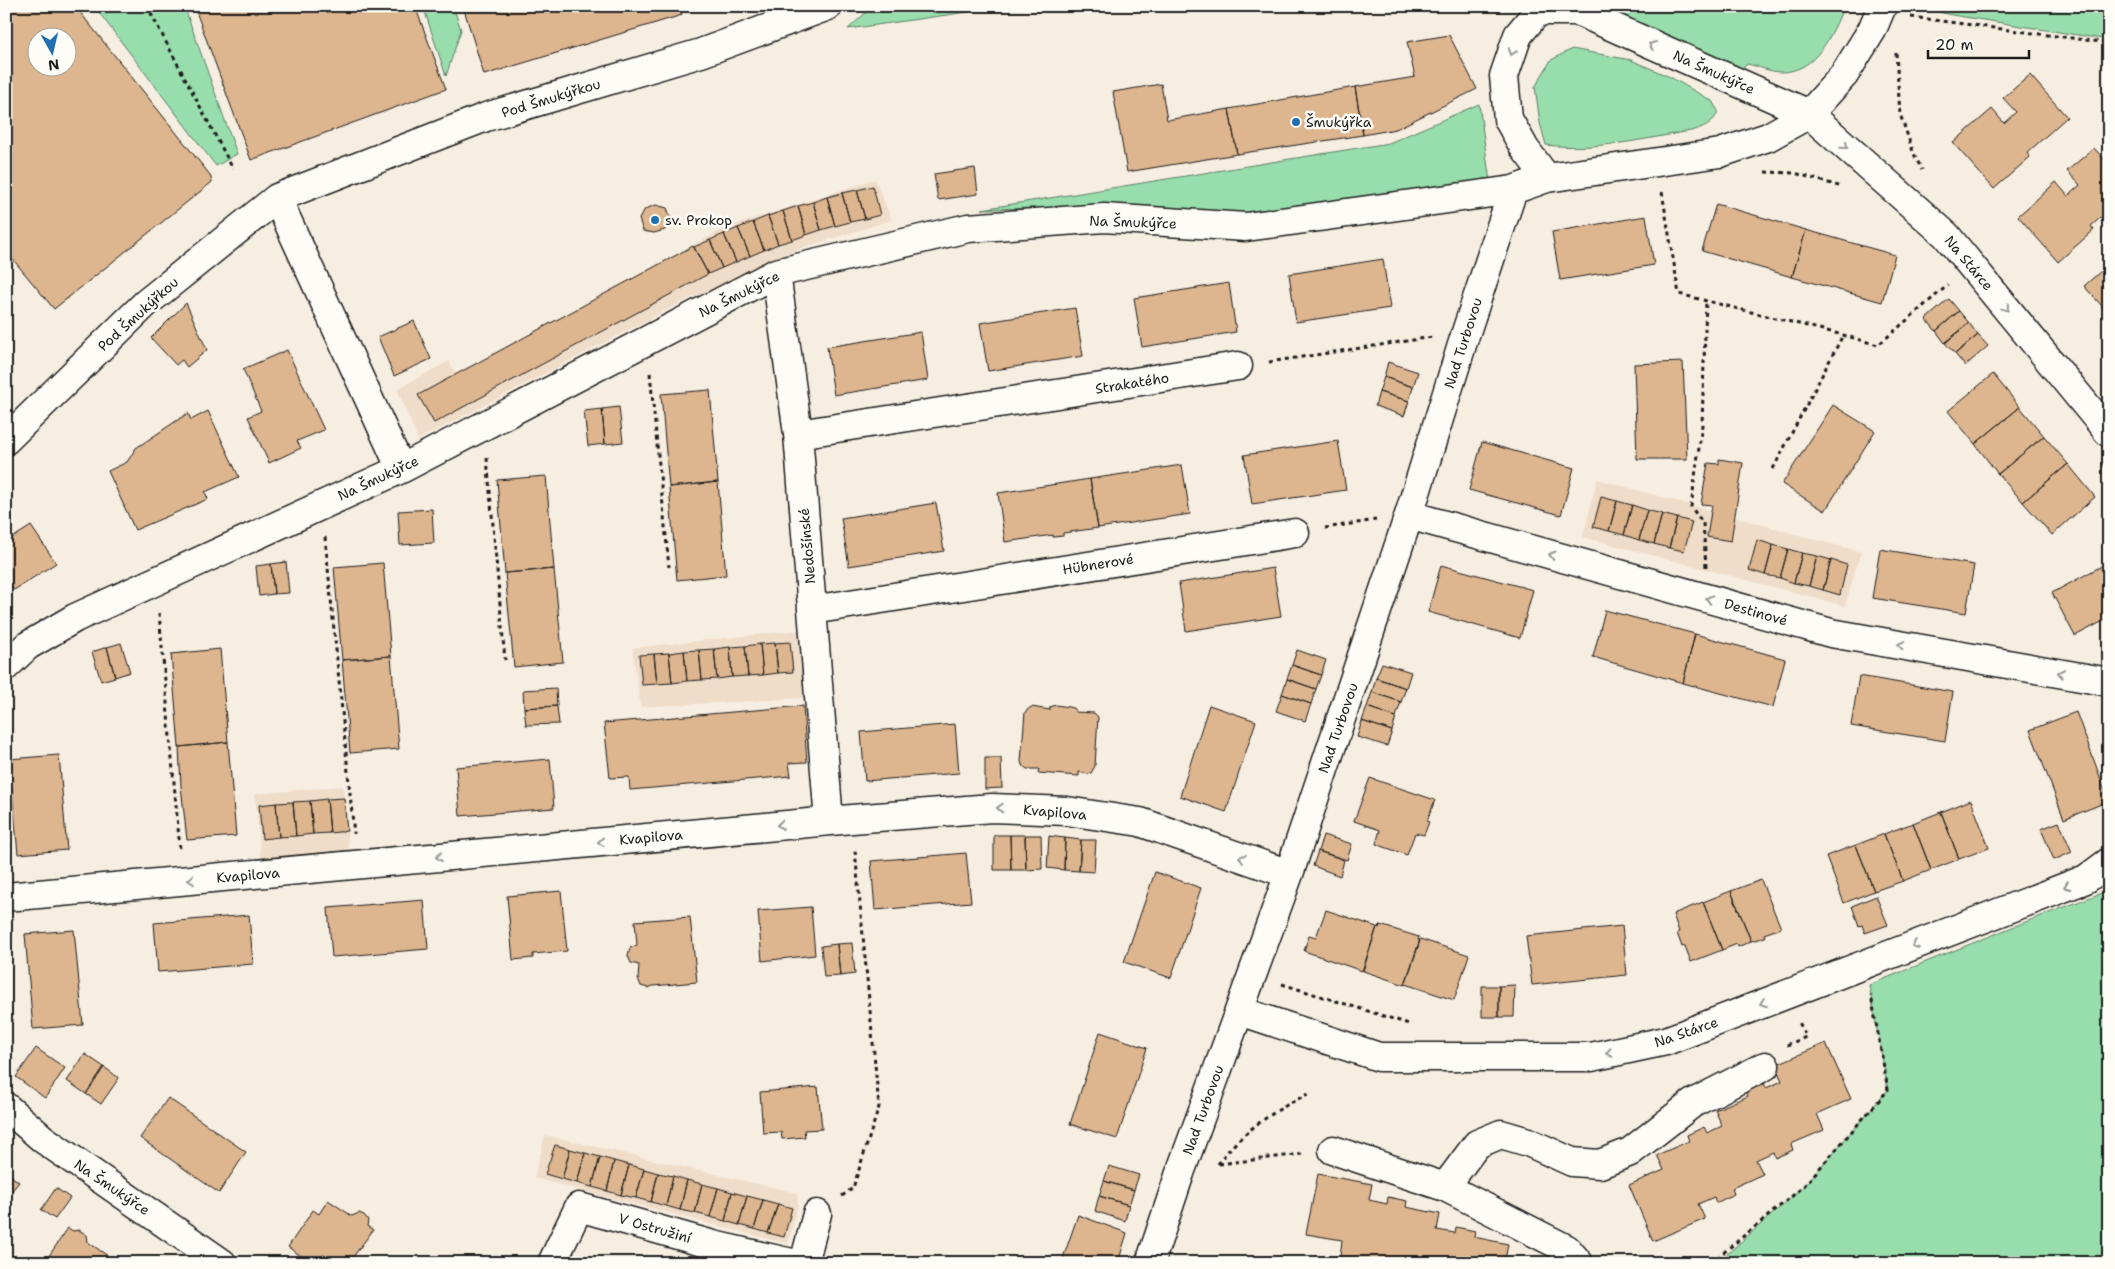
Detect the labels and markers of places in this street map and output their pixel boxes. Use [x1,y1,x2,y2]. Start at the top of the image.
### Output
place label: Šmukýřka [1306,113,1372,131]
marker: Šmukýřka [1290,116,1302,128]
place label: sv. Prokop [665,211,732,229]
marker: sv. Prokop [649,214,661,226]

